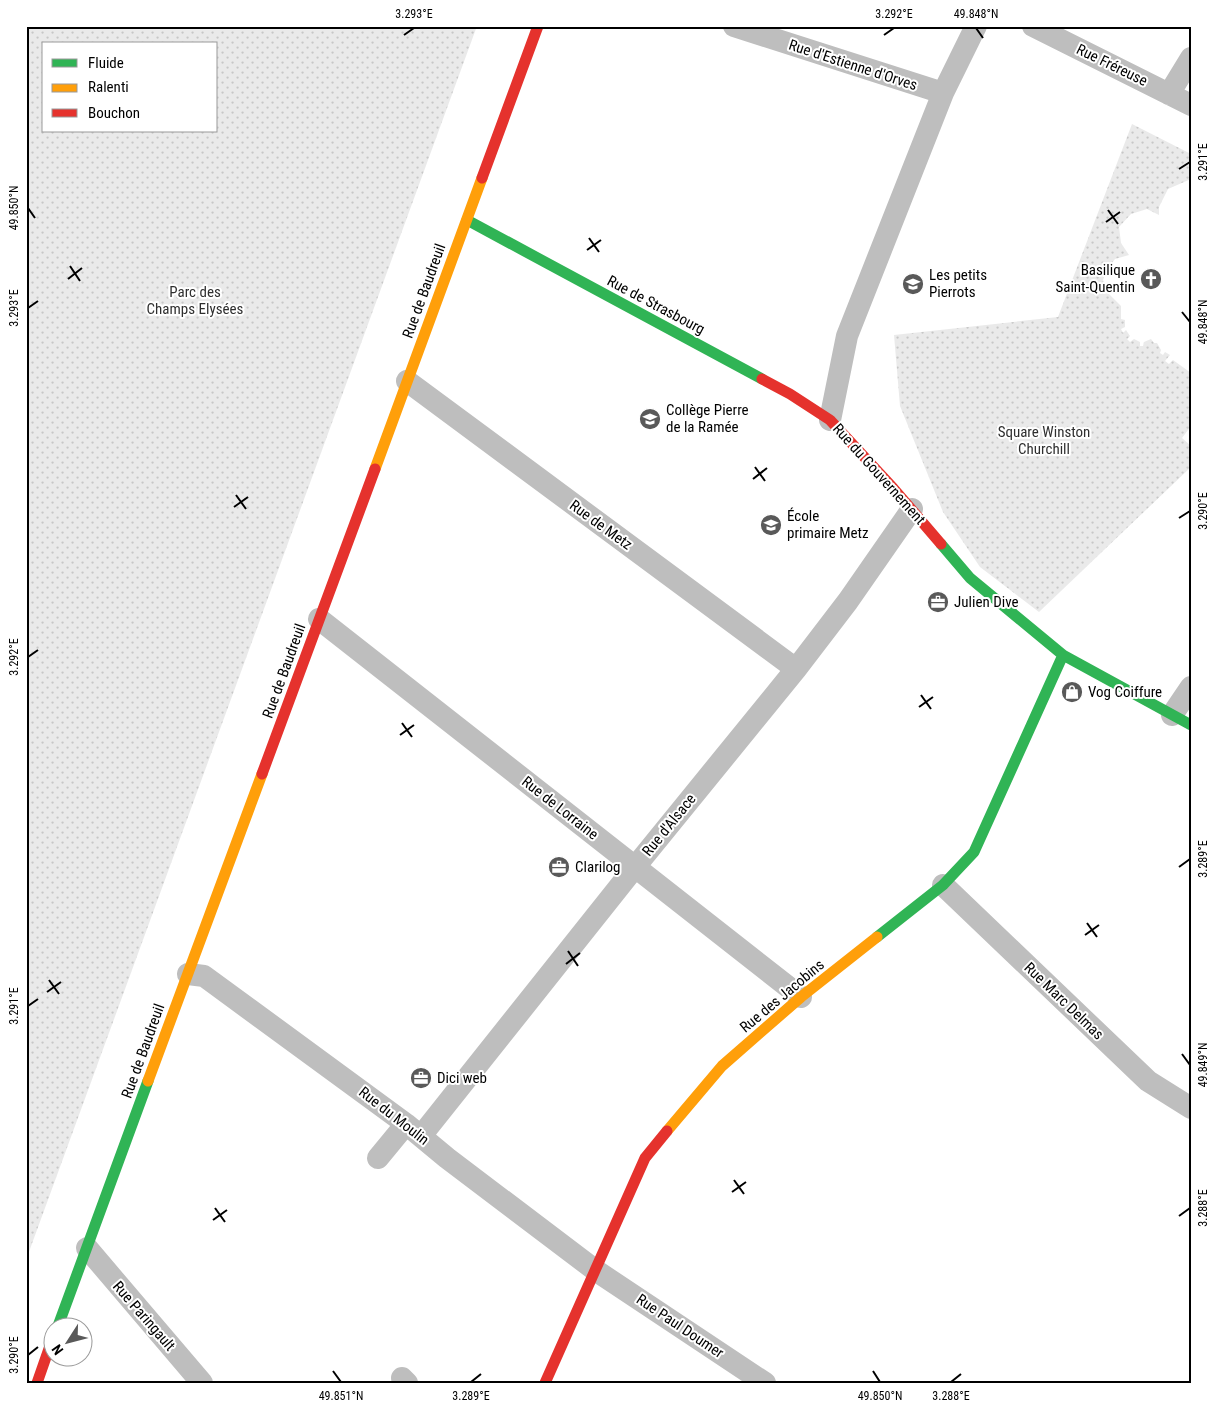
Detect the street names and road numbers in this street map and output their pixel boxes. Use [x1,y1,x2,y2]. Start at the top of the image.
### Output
street label: Rue d'Estienne d'Orves [787,36,920,94]
street label: Rue Fréreuse [1074,40,1150,90]
street label: Rue de Baudreuil [399,241,449,341]
street label: Rue de Strasbourg [604,272,708,338]
street label: Rue du Gouvernement [829,420,929,528]
street label: Rue de Metz [566,496,636,554]
street label: Rue de Baudreuil [259,621,309,721]
street label: Rue de Lorraine [518,773,602,843]
street label: Rue d'Alsace [638,790,700,860]
street label: Rue des Jacobins [736,955,828,1036]
street label: Rue Marc Delmas [1021,959,1108,1043]
street label: Rue de Baudreuil [118,1001,168,1101]
street label: Rue du Moulin [355,1083,433,1149]
street label: Rue Paringault [109,1278,179,1354]
street label: Rue Paul Doumer [633,1290,727,1362]

